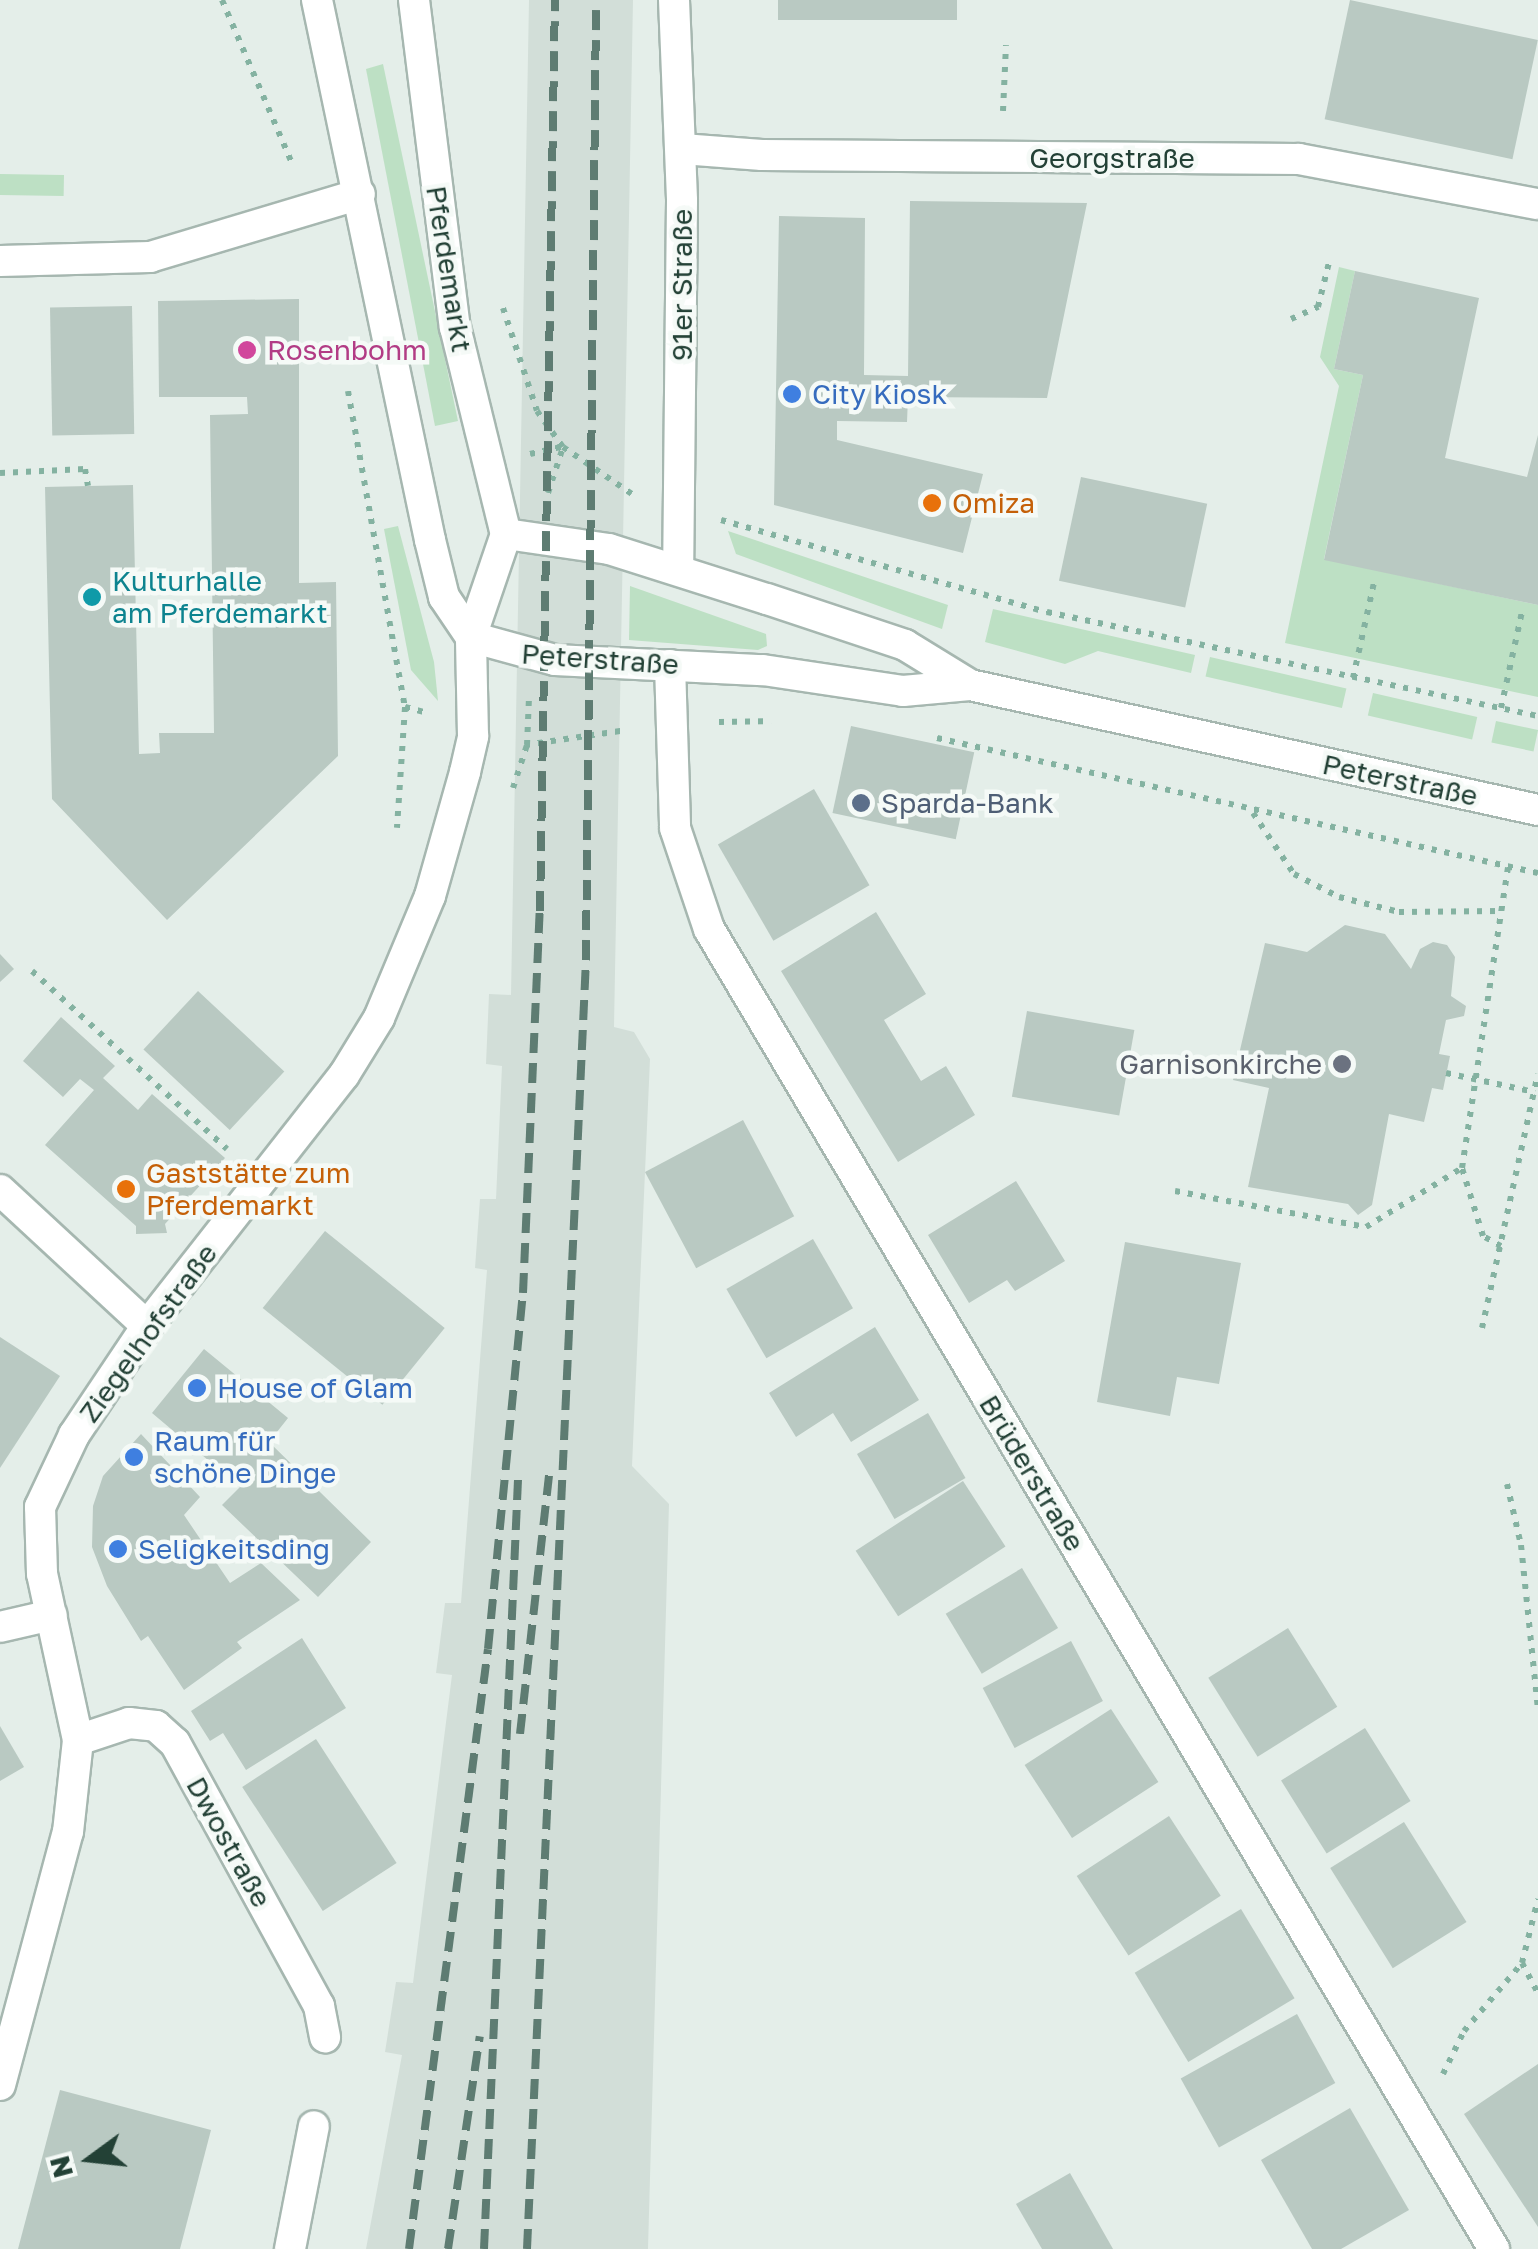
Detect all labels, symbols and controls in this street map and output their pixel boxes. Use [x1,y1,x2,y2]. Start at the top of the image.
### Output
street label: Georgstraße [1029,141,1195,175]
street label: Pferdemarkt [419,183,479,355]
street label: 91er Straße [665,209,699,361]
place label: Rosenbohm [267,333,427,367]
marker: Rosenbohm [236,339,258,361]
place label: City Kiosk [812,377,947,411]
marker: City Kiosk [781,383,803,405]
place label: Omiza [952,486,1035,520]
marker: Omiza [921,492,943,514]
place label: Kulturhalle am Pferdemarkt [112,564,328,630]
marker: Kulturhalle am Pferdemarkt [81,586,103,608]
street label: Peterstraße [520,637,680,681]
street label: Peterstraße [1319,747,1481,813]
place label: Sparda-Bank [881,786,1054,820]
marker: Sparda-Bank [850,792,872,814]
place label: Garnisonkirche [1119,1047,1322,1081]
marker: Garnisonkirche [1331,1053,1353,1075]
place label: Gaststätte zum Pferdemarkt [146,1156,351,1222]
marker: Gaststätte zum Pferdemarkt [115,1178,137,1200]
street label: Ziegelhofstraße [72,1237,224,1429]
place label: House of Glam [217,1371,413,1405]
marker: House of Glam [186,1377,208,1399]
street label: Brüderstraße [972,1389,1092,1557]
place label: Raum für schöne Dinge [154,1424,336,1490]
marker: Raum für schöne Dinge [123,1446,145,1468]
place label: Seligkeitsding [138,1532,330,1566]
marker: Seligkeitsding [107,1538,129,1560]
street label: Dwostraße [179,1771,279,1913]
north arrow [40,2109,140,2209]
text: N [42,2152,79,2181]

